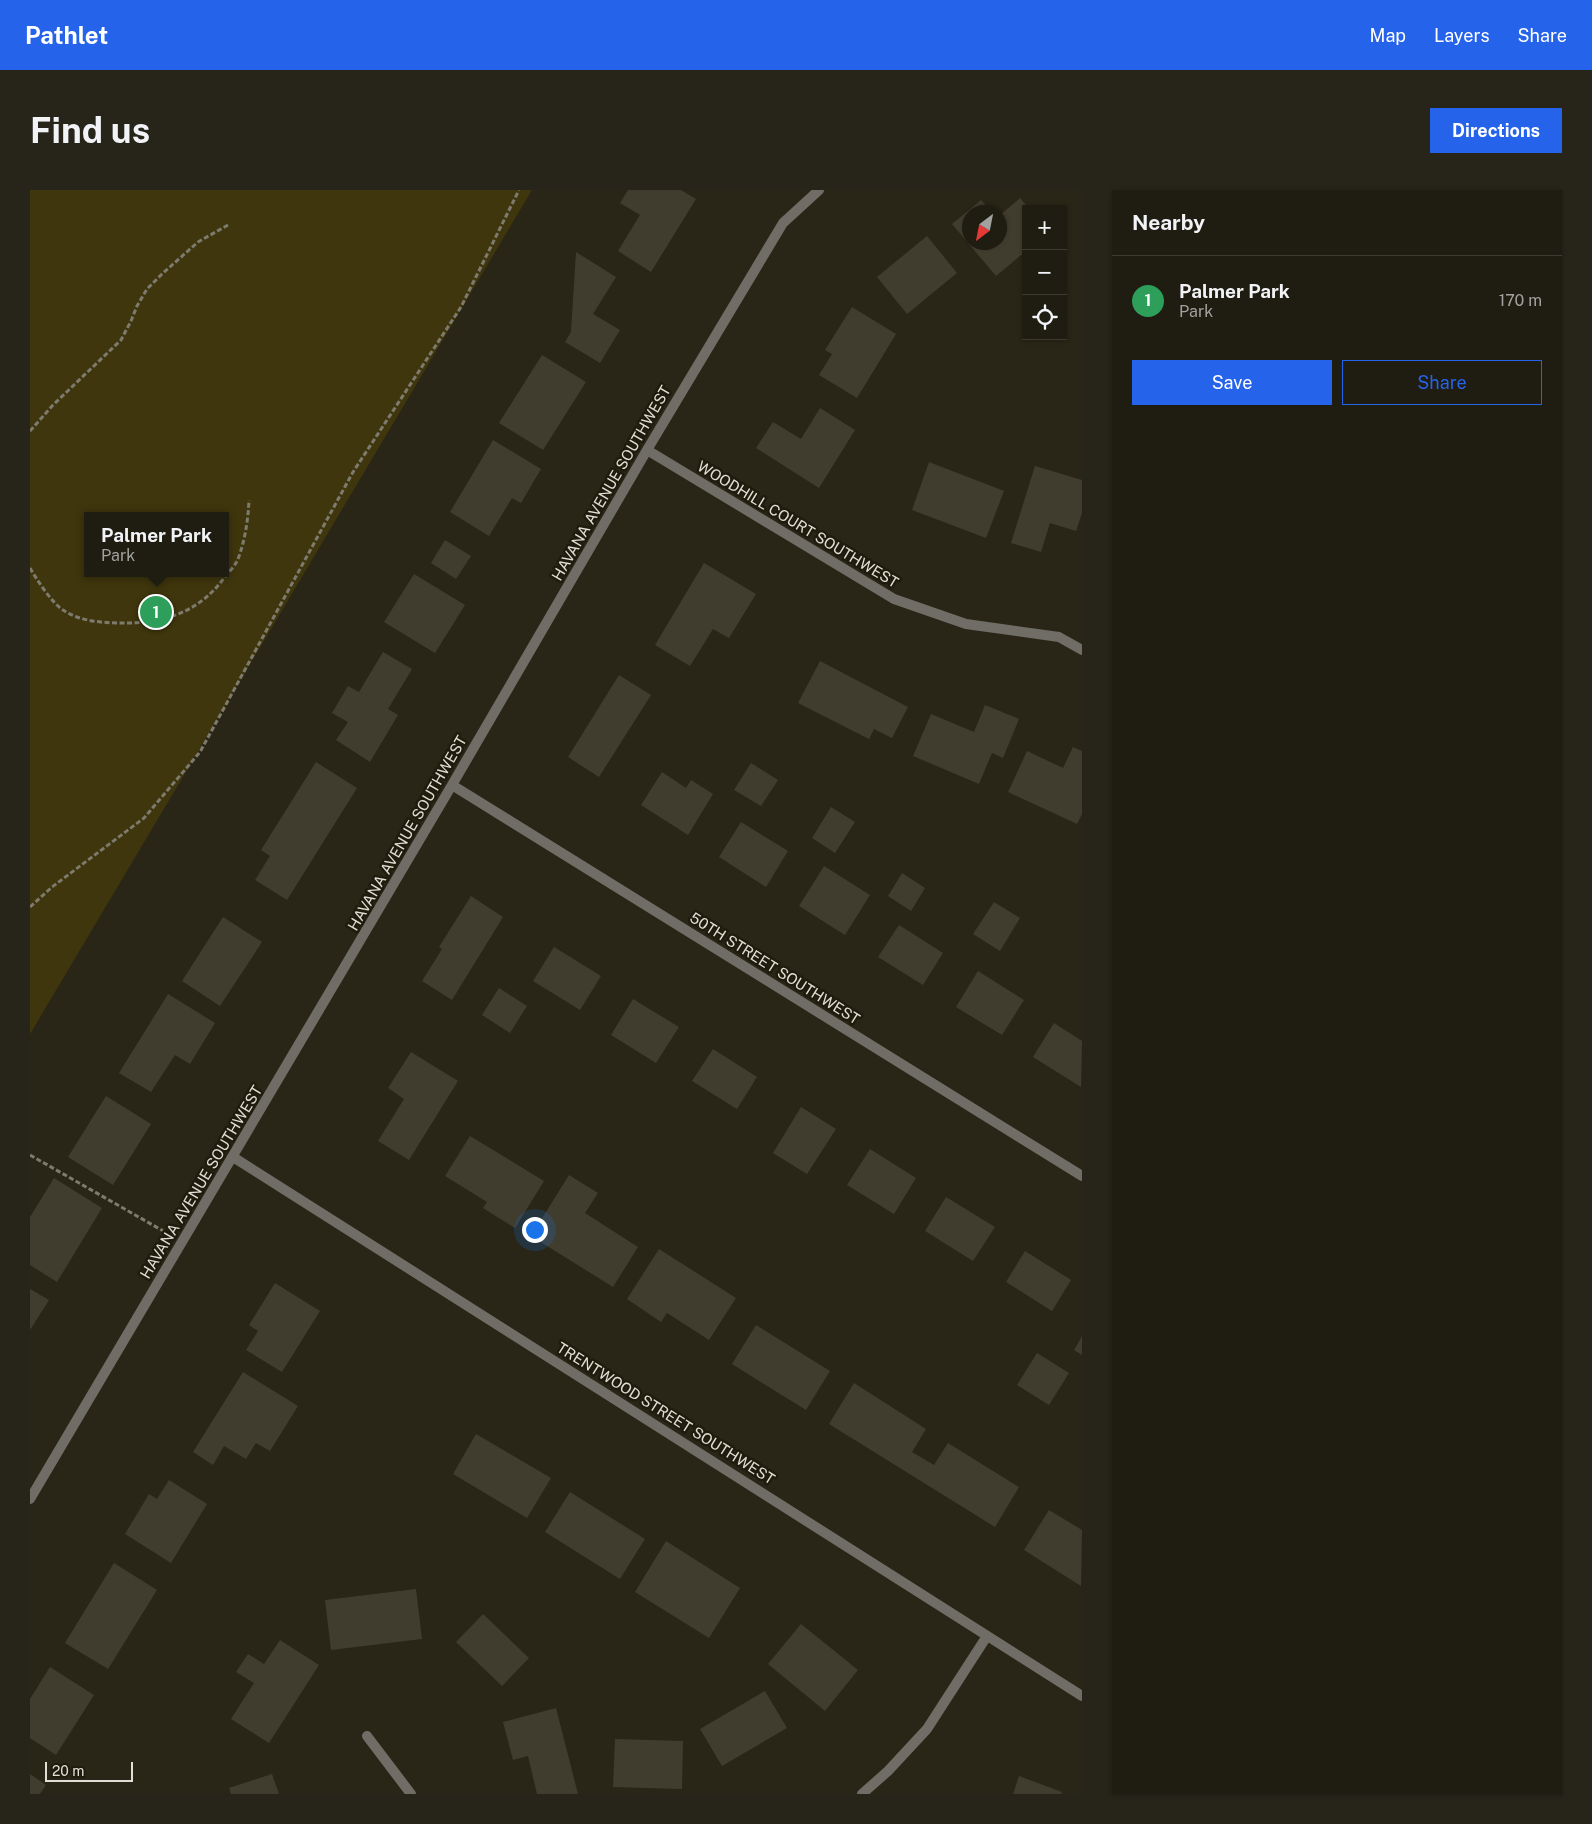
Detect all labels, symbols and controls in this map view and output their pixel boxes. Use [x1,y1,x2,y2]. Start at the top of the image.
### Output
text: Pathlet [25,21,108,49]
text: Map [1370,25,1406,46]
text: Layers [1434,25,1490,46]
text: Share [1518,25,1567,46]
button: Directions [1430,108,1562,153]
text: Find us [30,110,150,151]
north arrow [962,205,1007,250]
map controls [1022,205,1067,340]
button: + [1022,205,1067,250]
text: Nearby [1132,210,1205,235]
button: − [1022,250,1067,295]
text: Palmer Park [1179,280,1290,302]
text: 1 [1145,291,1151,310]
text: 170 m [1499,291,1542,310]
button: locate [1022,295,1067,340]
text: Park [1179,302,1213,321]
button: Save [1132,360,1332,405]
button: Share [1342,360,1542,405]
street label: HAVANA AVENUE SOUTHWEST [548,383,674,583]
street label: WOODHILL COURT SOUTHWEST [695,457,902,591]
popup [84,512,229,577]
text: Palmer Park [101,524,212,546]
text: Park [101,546,135,565]
pin: 1 [140,593,172,631]
street label: HAVANA AVENUE SOUTHWEST [344,733,470,933]
street label: 50TH STREET SOUTHWEST [687,909,863,1027]
street label: HAVANA AVENUE SOUTHWEST [137,1082,266,1282]
your location [522,1217,548,1243]
street label: TRENTWOOD STREET SOUTHWEST [554,1339,778,1487]
scale bar [45,1759,132,1782]
text: 20 m [52,1763,84,1779]

